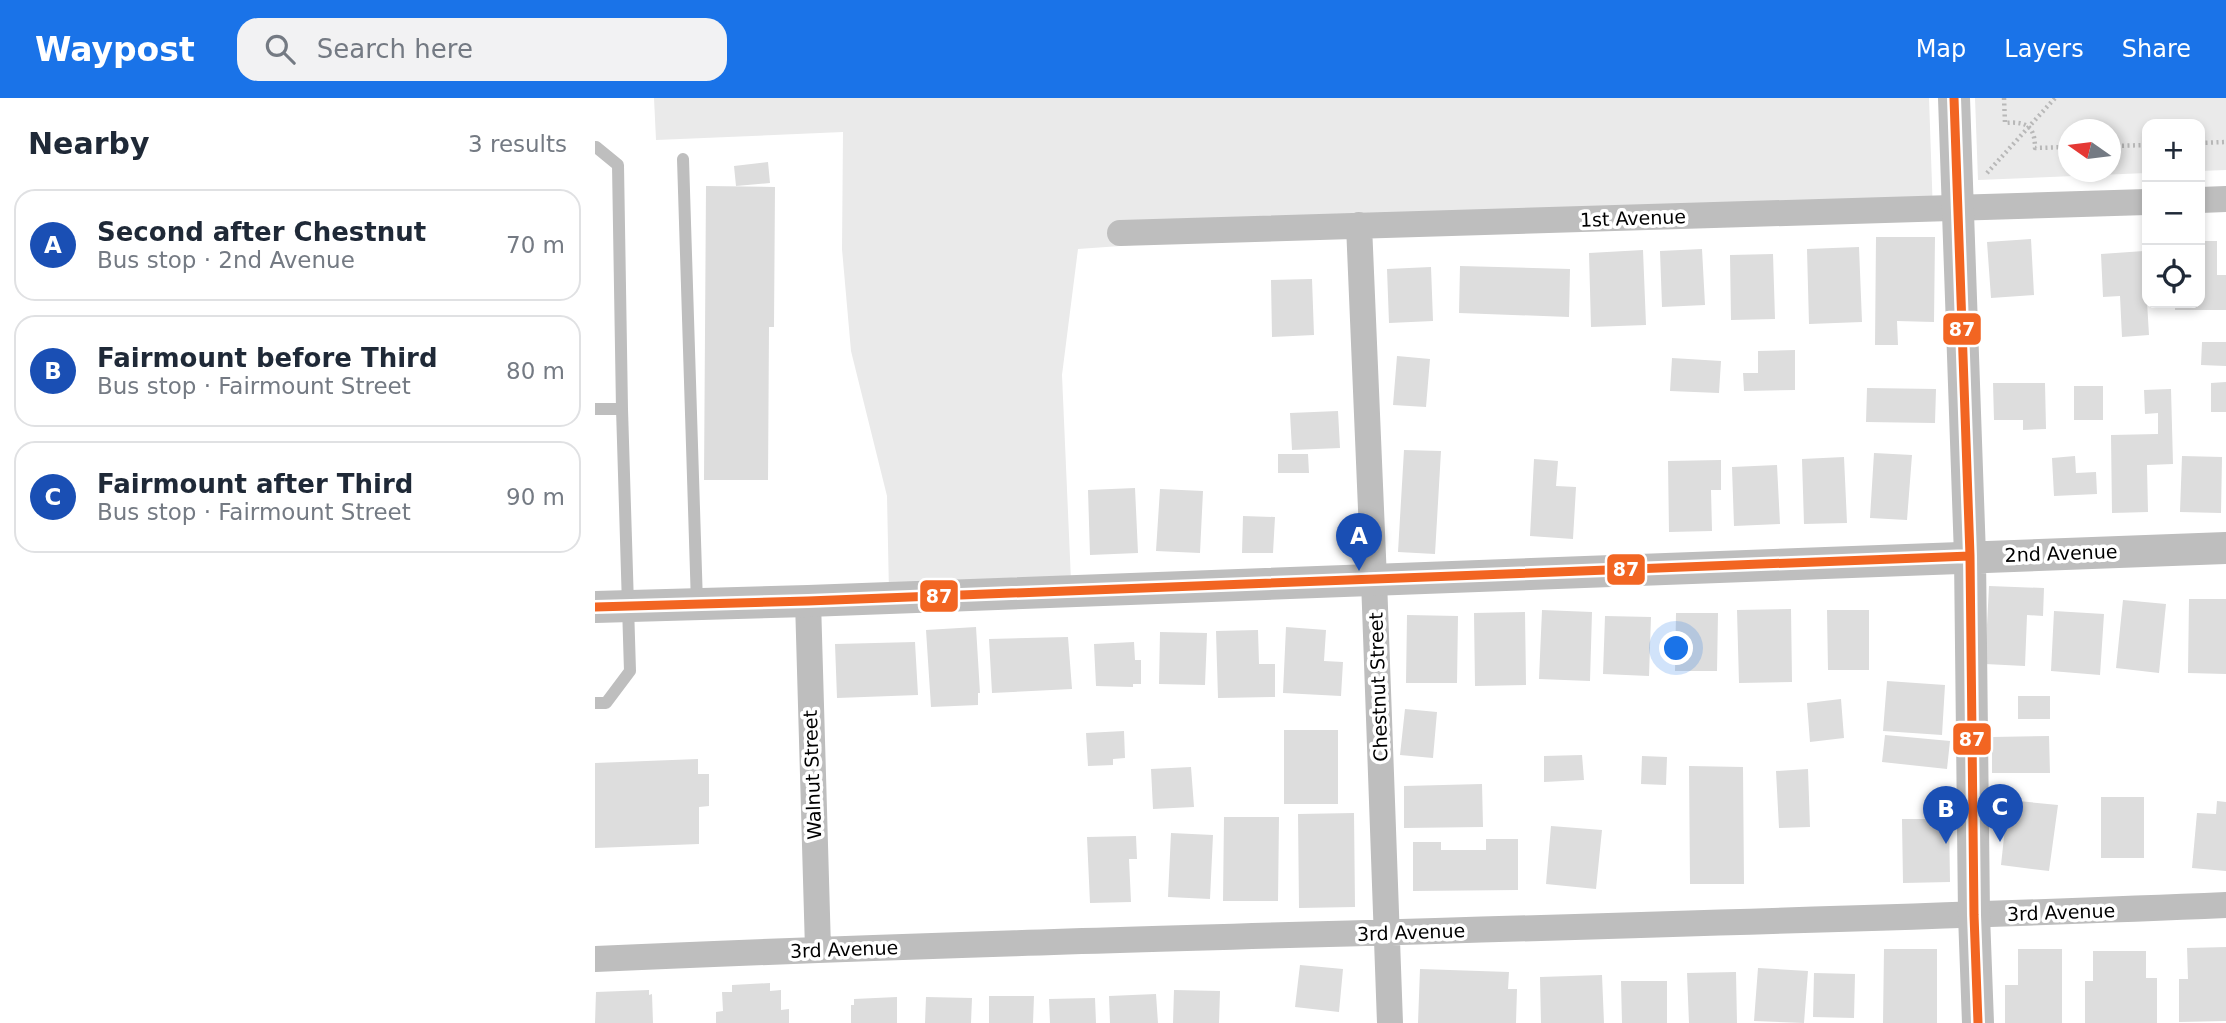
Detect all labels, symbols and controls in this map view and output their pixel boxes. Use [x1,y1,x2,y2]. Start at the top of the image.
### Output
search box [237,18,727,81]
text: Waypost [35,30,195,69]
icon: search [261,30,299,68]
text: Search here [317,34,473,64]
text: Map [1916,35,1966,63]
text: Layers [2004,35,2084,63]
text: Share [2122,35,2191,63]
north arrow [2058,119,2121,182]
map controls [2142,119,2205,308]
button: + [2142,119,2205,182]
text: Nearby [28,126,150,161]
text: 3 results [468,131,567,157]
button: − [2142,182,2205,245]
street label: 1st Avenue [1580,205,1686,231]
text: Second after Chestnut [97,217,426,247]
text: A [44,232,62,258]
text: 70 m [506,232,565,258]
button: locate [2142,245,2205,308]
text: Bus stop · 2nd Avenue [97,247,355,273]
line badge: 87 [1942,312,1982,346]
text: 87 [1949,318,1975,340]
text: Fairmount before Third [97,343,438,373]
text: B [44,358,62,384]
text: 80 m [506,358,565,384]
text: Bus stop · Fairmount Street [97,373,411,399]
text: Fairmount after Third [97,469,413,499]
text: C [45,484,61,510]
text: 90 m [506,484,565,510]
text: Bus stop · Fairmount Street [97,499,411,525]
pin: A [1336,513,1382,571]
street label: 2nd Avenue [2004,540,2118,566]
line badge: 87 [1606,553,1646,586]
text: 87 [1613,558,1639,580]
line badge: 87 [919,579,959,613]
text: 87 [926,585,952,607]
street label: Chestnut Street [1364,612,1392,762]
your location [1659,631,1693,665]
street label: Walnut Street [799,710,825,840]
line badge: 87 [1952,722,1992,756]
text: 87 [1959,728,1985,750]
pin: C [1977,784,2023,842]
pin: B [1923,786,1969,844]
street label: 3rd Avenue [2007,899,2115,925]
street label: 3rd Avenue [1357,919,1465,945]
street label: 3rd Avenue [790,936,898,962]

